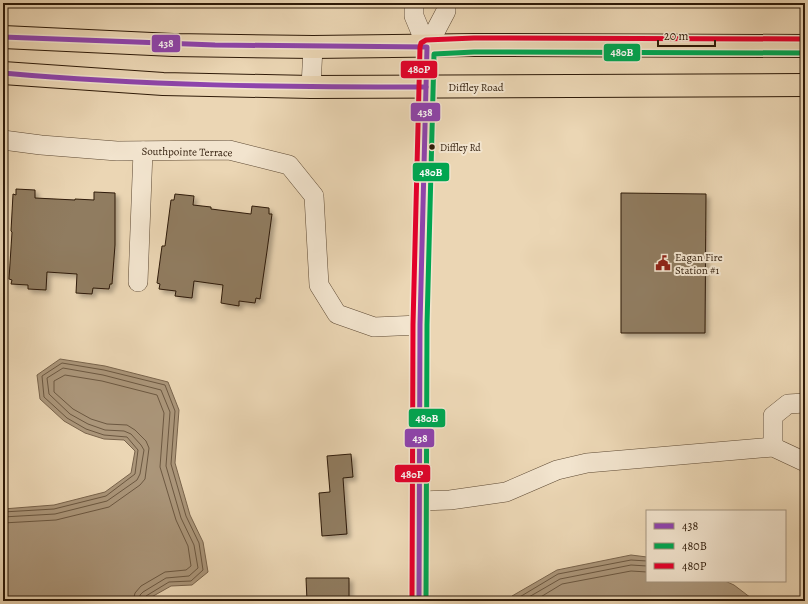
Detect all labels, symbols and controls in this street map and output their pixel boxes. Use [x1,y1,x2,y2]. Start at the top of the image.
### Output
scale bar [658,22,715,48]
text: 20 m [664,28,688,44]
line badge: 438 [151,34,181,53]
text: 438 [158,36,174,51]
line badge: 480B [603,43,641,62]
text: 480B [611,45,634,60]
line badge: 480P [400,60,438,79]
text: 480P [408,62,431,77]
street label: Diffley Road [448,80,504,95]
line badge: 438 [410,102,441,122]
text: 438 [417,105,433,120]
place label: Diffley Rd [440,141,481,154]
marker: Diffley Rd [427,142,437,152]
street label: Southpointe Terrace [141,144,233,160]
line badge: 480B [412,162,450,182]
text: 480B [420,165,443,180]
place label: Eagan Fire Station #1 [675,250,723,278]
public building icon: Eagan Fire Station #1 [654,254,672,272]
line badge: 480B [408,408,446,428]
text: 480B [416,411,439,426]
line badge: 438 [404,428,435,448]
text: 438 [412,431,428,446]
line badge: 480P [394,464,431,483]
text: 480P [401,467,424,482]
legend [646,510,786,582]
text: 438 [682,518,698,534]
text: 480B [682,538,707,554]
text: 480P [682,558,707,574]

